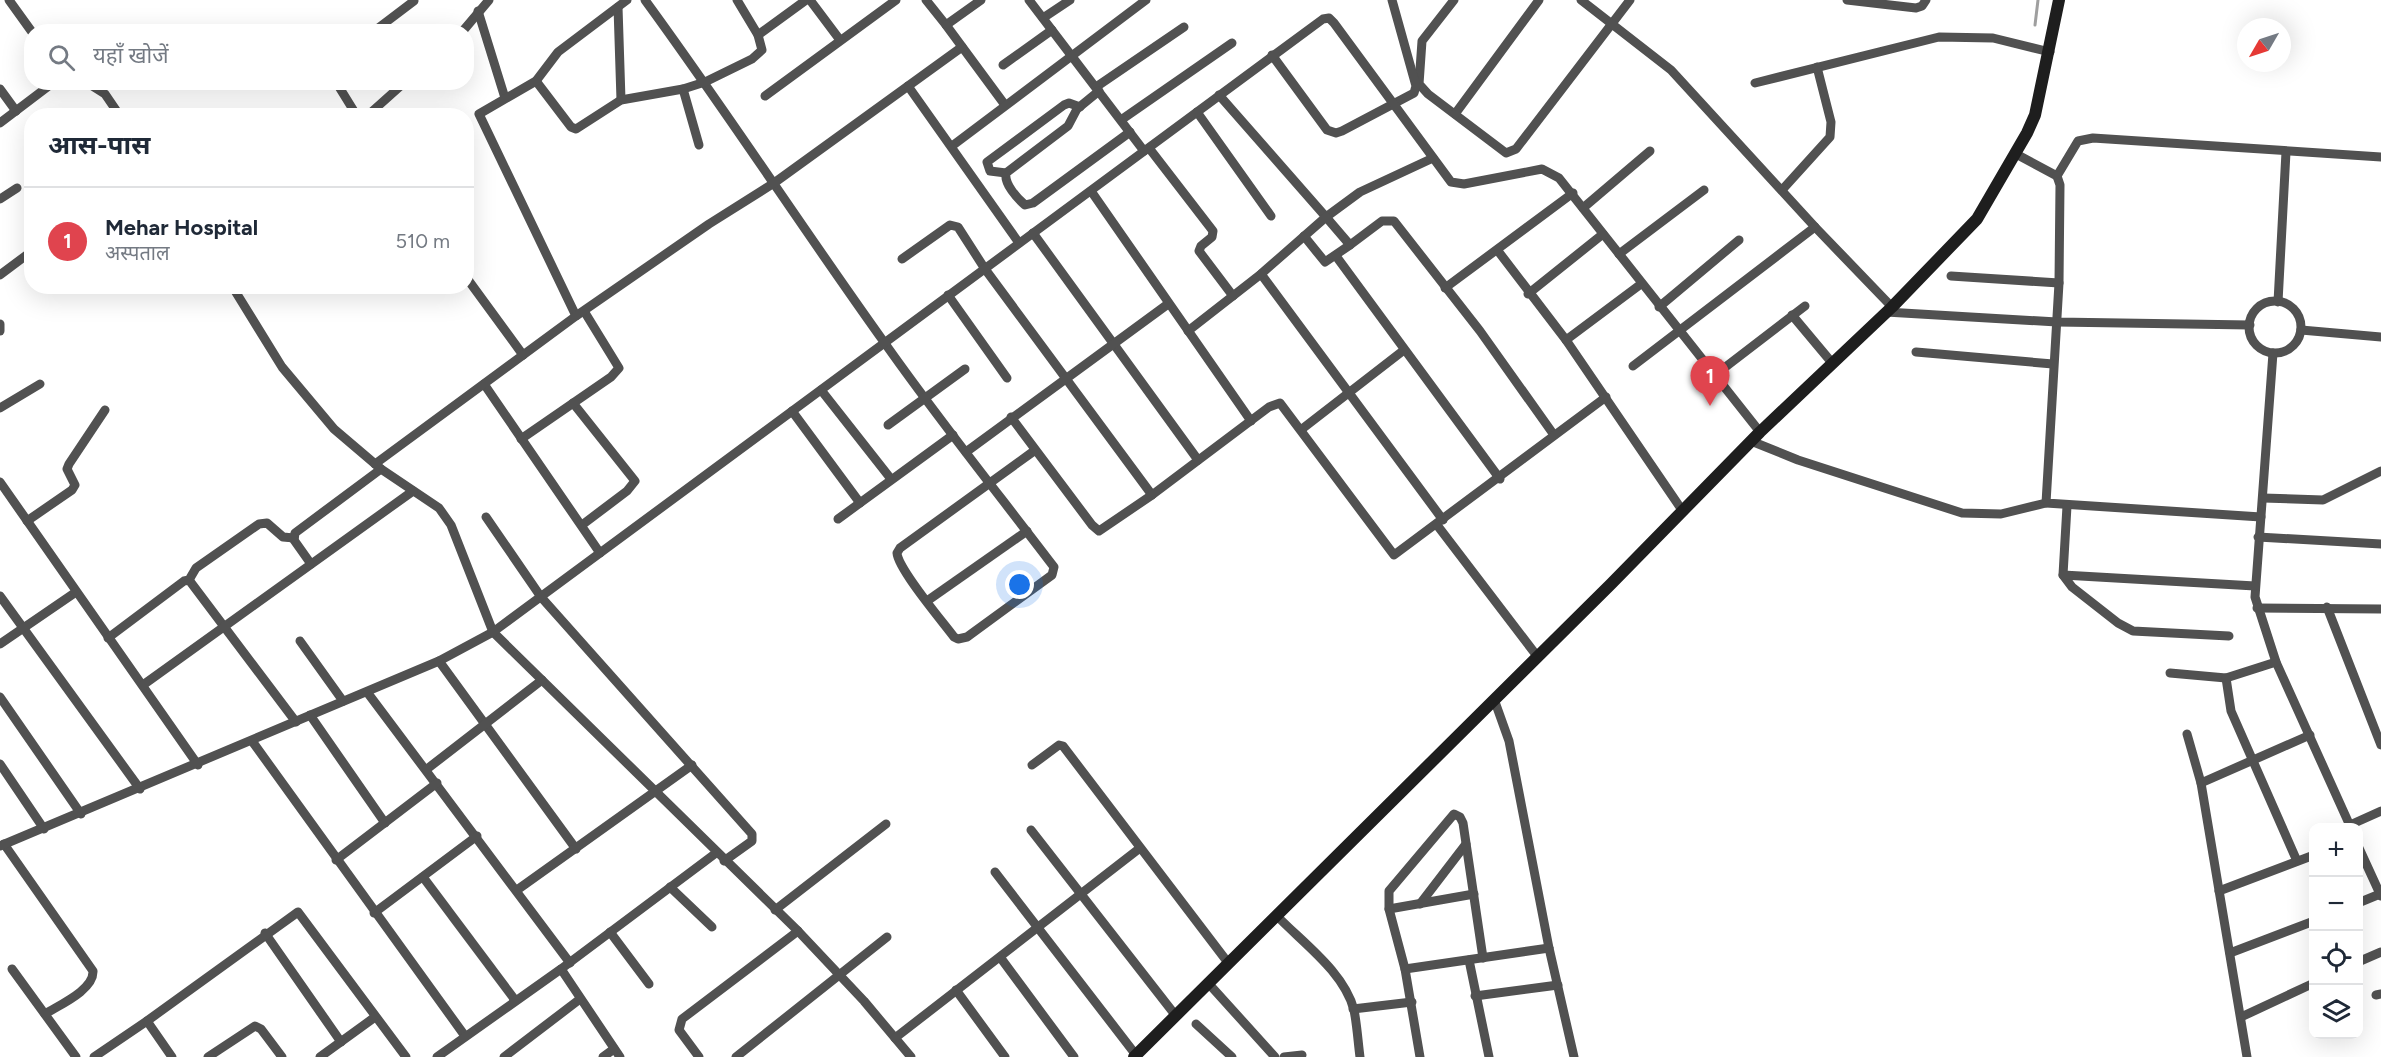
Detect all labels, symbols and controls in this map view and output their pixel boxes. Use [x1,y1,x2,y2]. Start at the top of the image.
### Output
north arrow [2237,18,2291,72]
search box [24,24,474,90]
icon: search [45,41,78,74]
text: यहाँ खोजें [93,42,169,69]
text: आस-पास [48,129,150,161]
text: Mehar Hospital [105,214,258,241]
text: 1 [63,229,72,253]
text: 510 m [395,229,450,253]
text: अस्पताल [105,241,170,265]
pin: 1 [1690,356,1730,406]
your location [1005,570,1034,599]
map controls [2309,823,2363,1039]
button: + [2309,823,2363,877]
button: − [2309,877,2363,931]
button: locate [2309,931,2363,985]
button: layers [2309,985,2363,1039]

